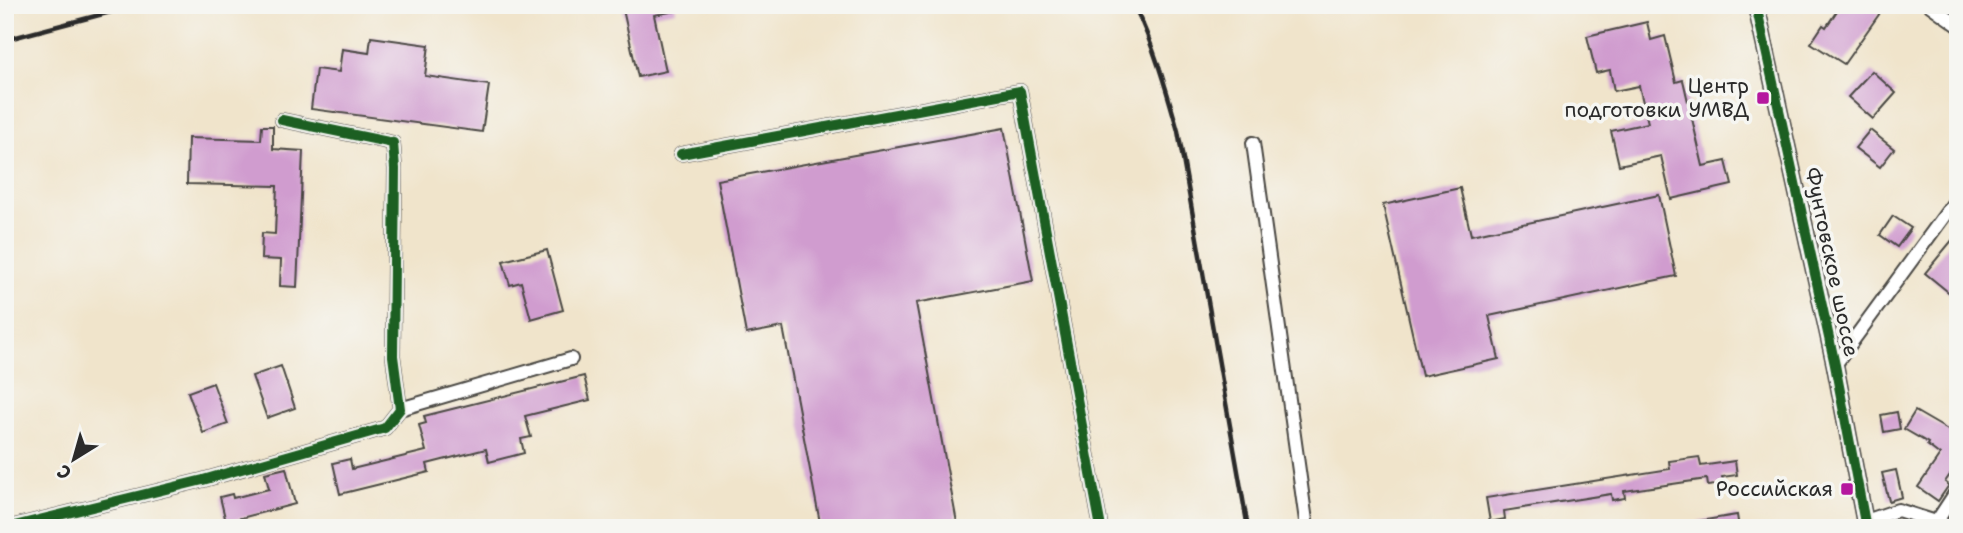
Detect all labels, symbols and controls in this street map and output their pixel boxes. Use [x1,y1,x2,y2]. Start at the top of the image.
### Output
place label: Центр подготовки УМВД [1565,72,1749,124]
marker: Центр подготовки УМВД [1755,90,1771,106]
street label: Фунтовское шоссе [1798,165,1866,359]
north arrow [38,424,108,494]
text: С [52,459,76,486]
place label: Российская [1716,475,1833,503]
marker: Российская [1839,481,1855,497]

